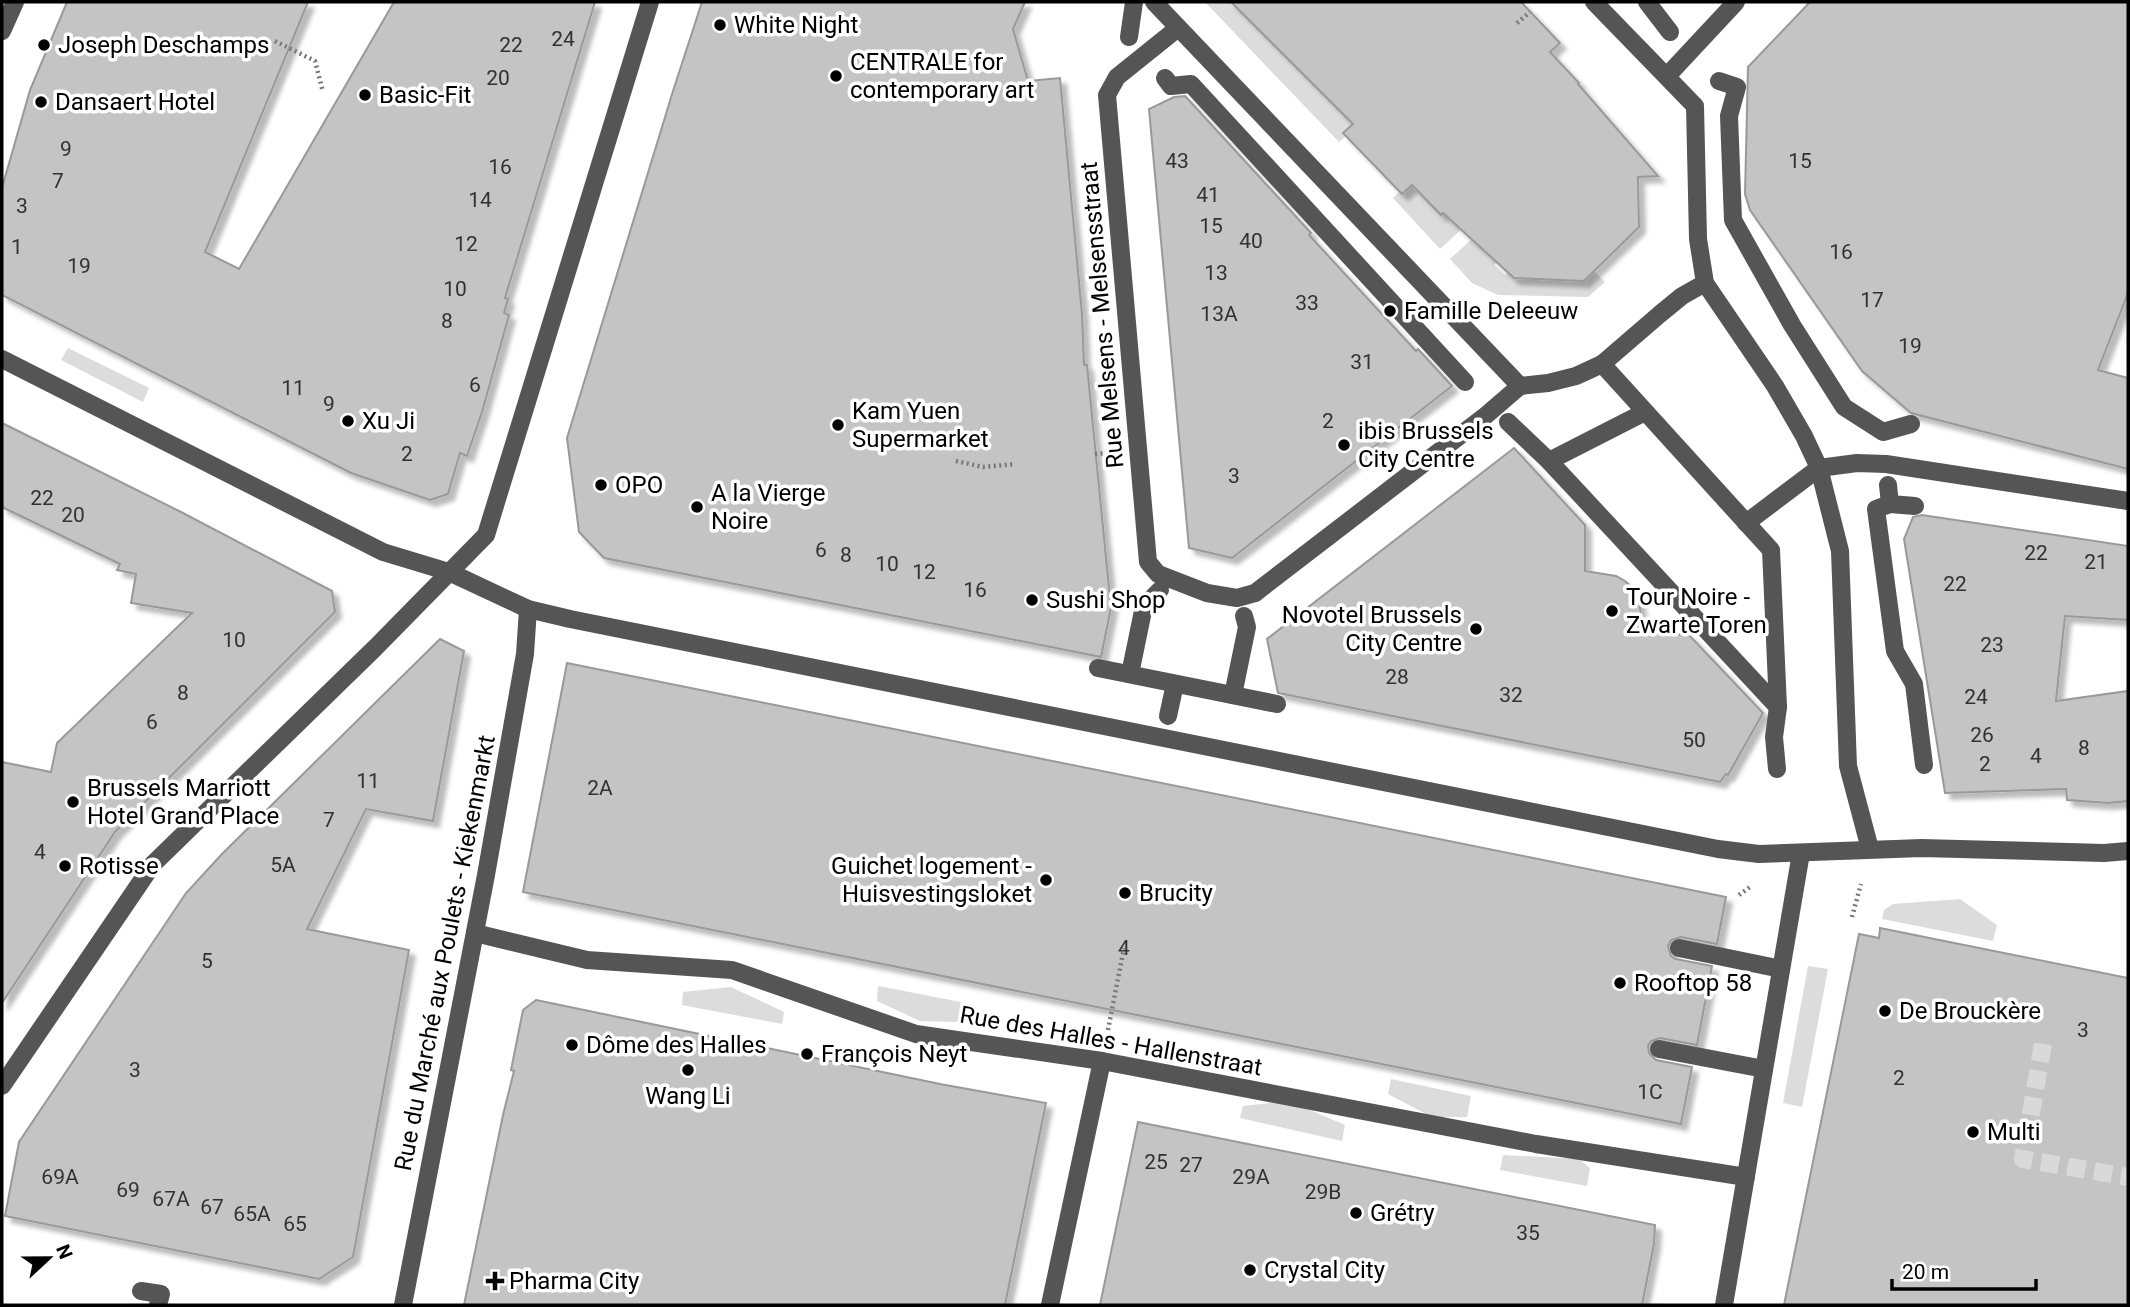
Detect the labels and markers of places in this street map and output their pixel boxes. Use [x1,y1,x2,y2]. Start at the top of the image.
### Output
place label: White Night [734,11,859,39]
marker: White Night [712,17,728,33]
place label: Joseph Deschamps [58,31,269,59]
marker: Joseph Deschamps [36,37,52,53]
place label: CENTRALE for contemporary art [850,48,1034,104]
marker: CENTRALE for contemporary art [828,68,844,84]
place label: Basic-Fit [379,81,472,109]
marker: Basic-Fit [357,87,373,103]
place label: Dansaert Hotel [55,88,215,116]
marker: Dansaert Hotel [33,94,49,110]
place label: Famille Deleeuw [1404,297,1578,325]
marker: Famille Deleeuw [1382,303,1398,319]
place label: Kam Yuen Supermarket [852,397,989,453]
place label: Xu Ji [362,407,415,435]
marker: Xu Ji [340,413,356,429]
marker: Kam Yuen Supermarket [830,417,846,433]
place label: ibis Brussels City Centre [1358,417,1494,473]
marker: ibis Brussels City Centre [1336,437,1352,453]
place label: OPO [615,471,663,499]
marker: OPO [593,477,609,493]
place label: A la Vierge Noire [711,479,825,535]
marker: A la Vierge Noire [689,499,705,515]
place label: Tour Noire - Zwarte Toren [1626,583,1767,639]
place label: Sushi Shop [1046,586,1166,614]
marker: Sushi Shop [1024,592,1040,608]
place label: Novotel Brussels City Centre [1282,601,1462,657]
marker: Tour Noire - Zwarte Toren [1604,603,1620,619]
marker: Novotel Brussels City Centre [1468,621,1484,637]
place label: Brussels Marriott Hotel Grand Place [87,774,279,830]
marker: Brussels Marriott Hotel Grand Place [65,794,81,810]
place label: Rotisse [79,852,159,880]
place label: Guichet logement - Huisvestingsloket [831,852,1032,908]
marker: Rotisse [57,858,73,874]
marker: Guichet logement - Huisvestingsloket [1038,872,1054,888]
place label: Brucity [1139,879,1214,907]
marker: Brucity [1117,885,1133,901]
place label: Rooftop 58 [1634,969,1752,997]
marker: Rooftop 58 [1612,975,1628,991]
place label: De Brouckère [1899,997,2041,1025]
marker: De Brouckère [1877,1003,1893,1019]
place label: Dôme des Halles [586,1031,767,1059]
marker: Dôme des Halles [564,1037,580,1053]
place label: François Neyt [821,1040,967,1068]
marker: François Neyt [799,1046,815,1062]
marker: Wang Li [680,1062,696,1078]
place label: Wang Li [645,1082,731,1110]
place label: Multi [1987,1118,2041,1146]
marker: Multi [1965,1124,1981,1140]
place label: Grétry [1370,1199,1435,1227]
marker: Grétry [1348,1205,1364,1221]
place label: Crystal City [1264,1256,1386,1284]
marker: Crystal City [1242,1262,1258,1278]
place label: Pharma City [509,1267,640,1295]
marker: Pharma City [487,1273,503,1289]

